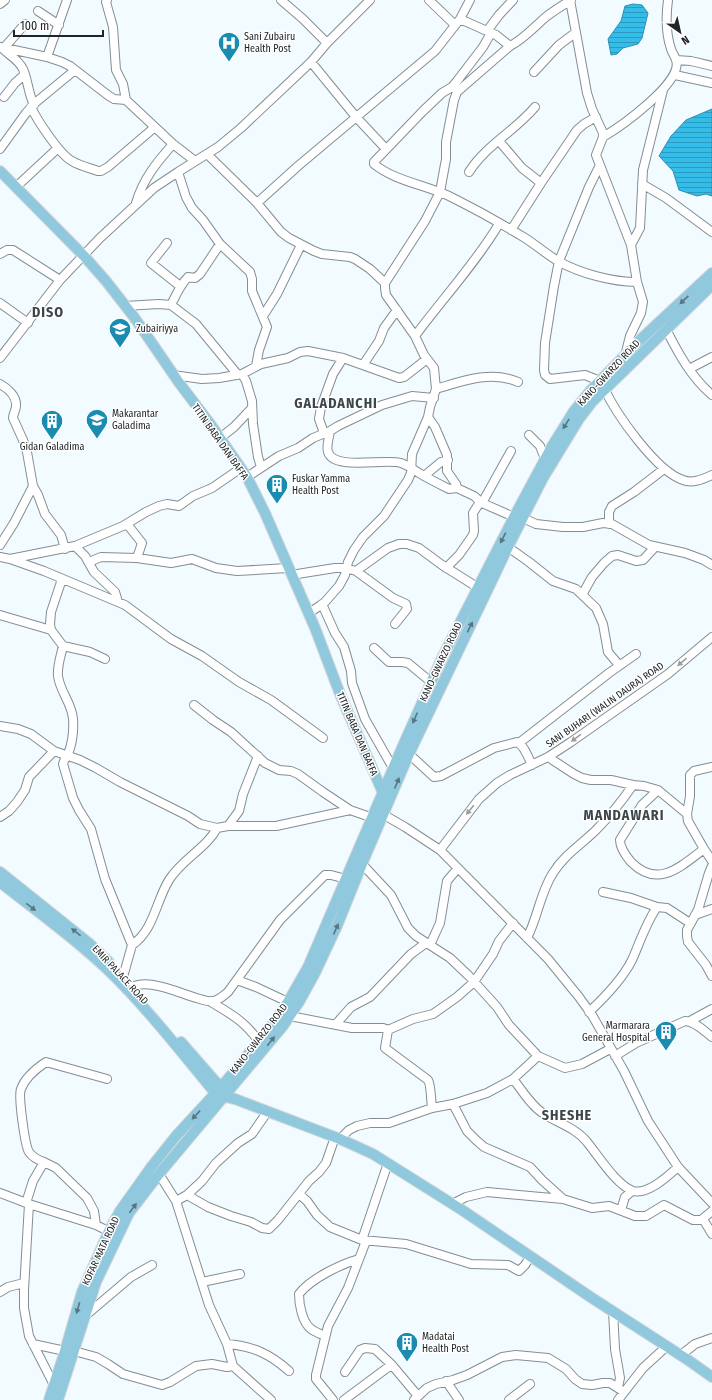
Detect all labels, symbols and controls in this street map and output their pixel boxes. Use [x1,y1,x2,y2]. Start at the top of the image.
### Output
scale bar [14,12,103,38]
north arrow [660,12,700,52]
text: 100 m [20,19,49,33]
hospital icon: Sani Zubairu Health Post [216,30,242,63]
place label: Sani Zubairu Health Post [244,31,295,55]
text: N [679,33,692,47]
one-way arrow [679,295,689,305]
district label: DISO [32,304,64,321]
school or university icon: Zubairiyya [107,316,133,349]
place label: Zubairiyya [136,323,178,335]
street label: KANO-GWARZO ROAD [575,337,643,409]
district label: GALADANCHI [294,395,378,412]
street label: TITIN BABA DAN BAFFA [189,402,251,483]
school or university icon: Makarantar Galadima [84,407,110,440]
building icon: Gidan Galadima [39,408,65,441]
place label: Makarantar Galadima [112,408,159,432]
one-way arrow [562,418,569,430]
place label: Gidan Galadima [20,441,84,453]
building icon: Fuskar Yamma Health Post [264,472,290,505]
place label: Fuskar Yamma Health Post [292,473,350,497]
one-way arrow [499,532,506,544]
street label: KANO-GWARZO ROAD [417,620,465,704]
one-way arrow [467,621,473,633]
one-way arrow [676,658,687,667]
street label: SANI BUHARI (WALIN DAURA) ROAD [543,659,666,750]
street label: TITIN BABA DAN BAFFA [334,690,380,779]
one-way arrow [412,712,418,723]
one-way arrow [571,734,582,742]
one-way arrow [394,777,400,788]
one-way arrow [466,805,474,816]
district label: MANDAWARI [584,807,664,824]
one-way arrow [25,902,36,911]
one-way arrow [333,923,339,934]
one-way arrow [70,927,81,936]
street label: EMIR PALACE ROAD [90,943,151,1007]
street label: KANO-GWARZO ROAD [228,1001,290,1077]
building icon: Marmarara General Hospital [653,1019,679,1052]
place label: Marmarara General Hospital [582,1020,650,1044]
one-way arrow [267,1036,276,1046]
district label: SHESHE [542,1107,592,1124]
one-way arrow [191,1110,200,1120]
one-way arrow [129,1202,137,1213]
street label: KOFAR MATA ROAD [80,1214,122,1287]
one-way arrow [75,1302,81,1314]
building icon: Madatai Health Post [394,1330,420,1363]
place label: Madatai Health Post [422,1331,470,1355]

